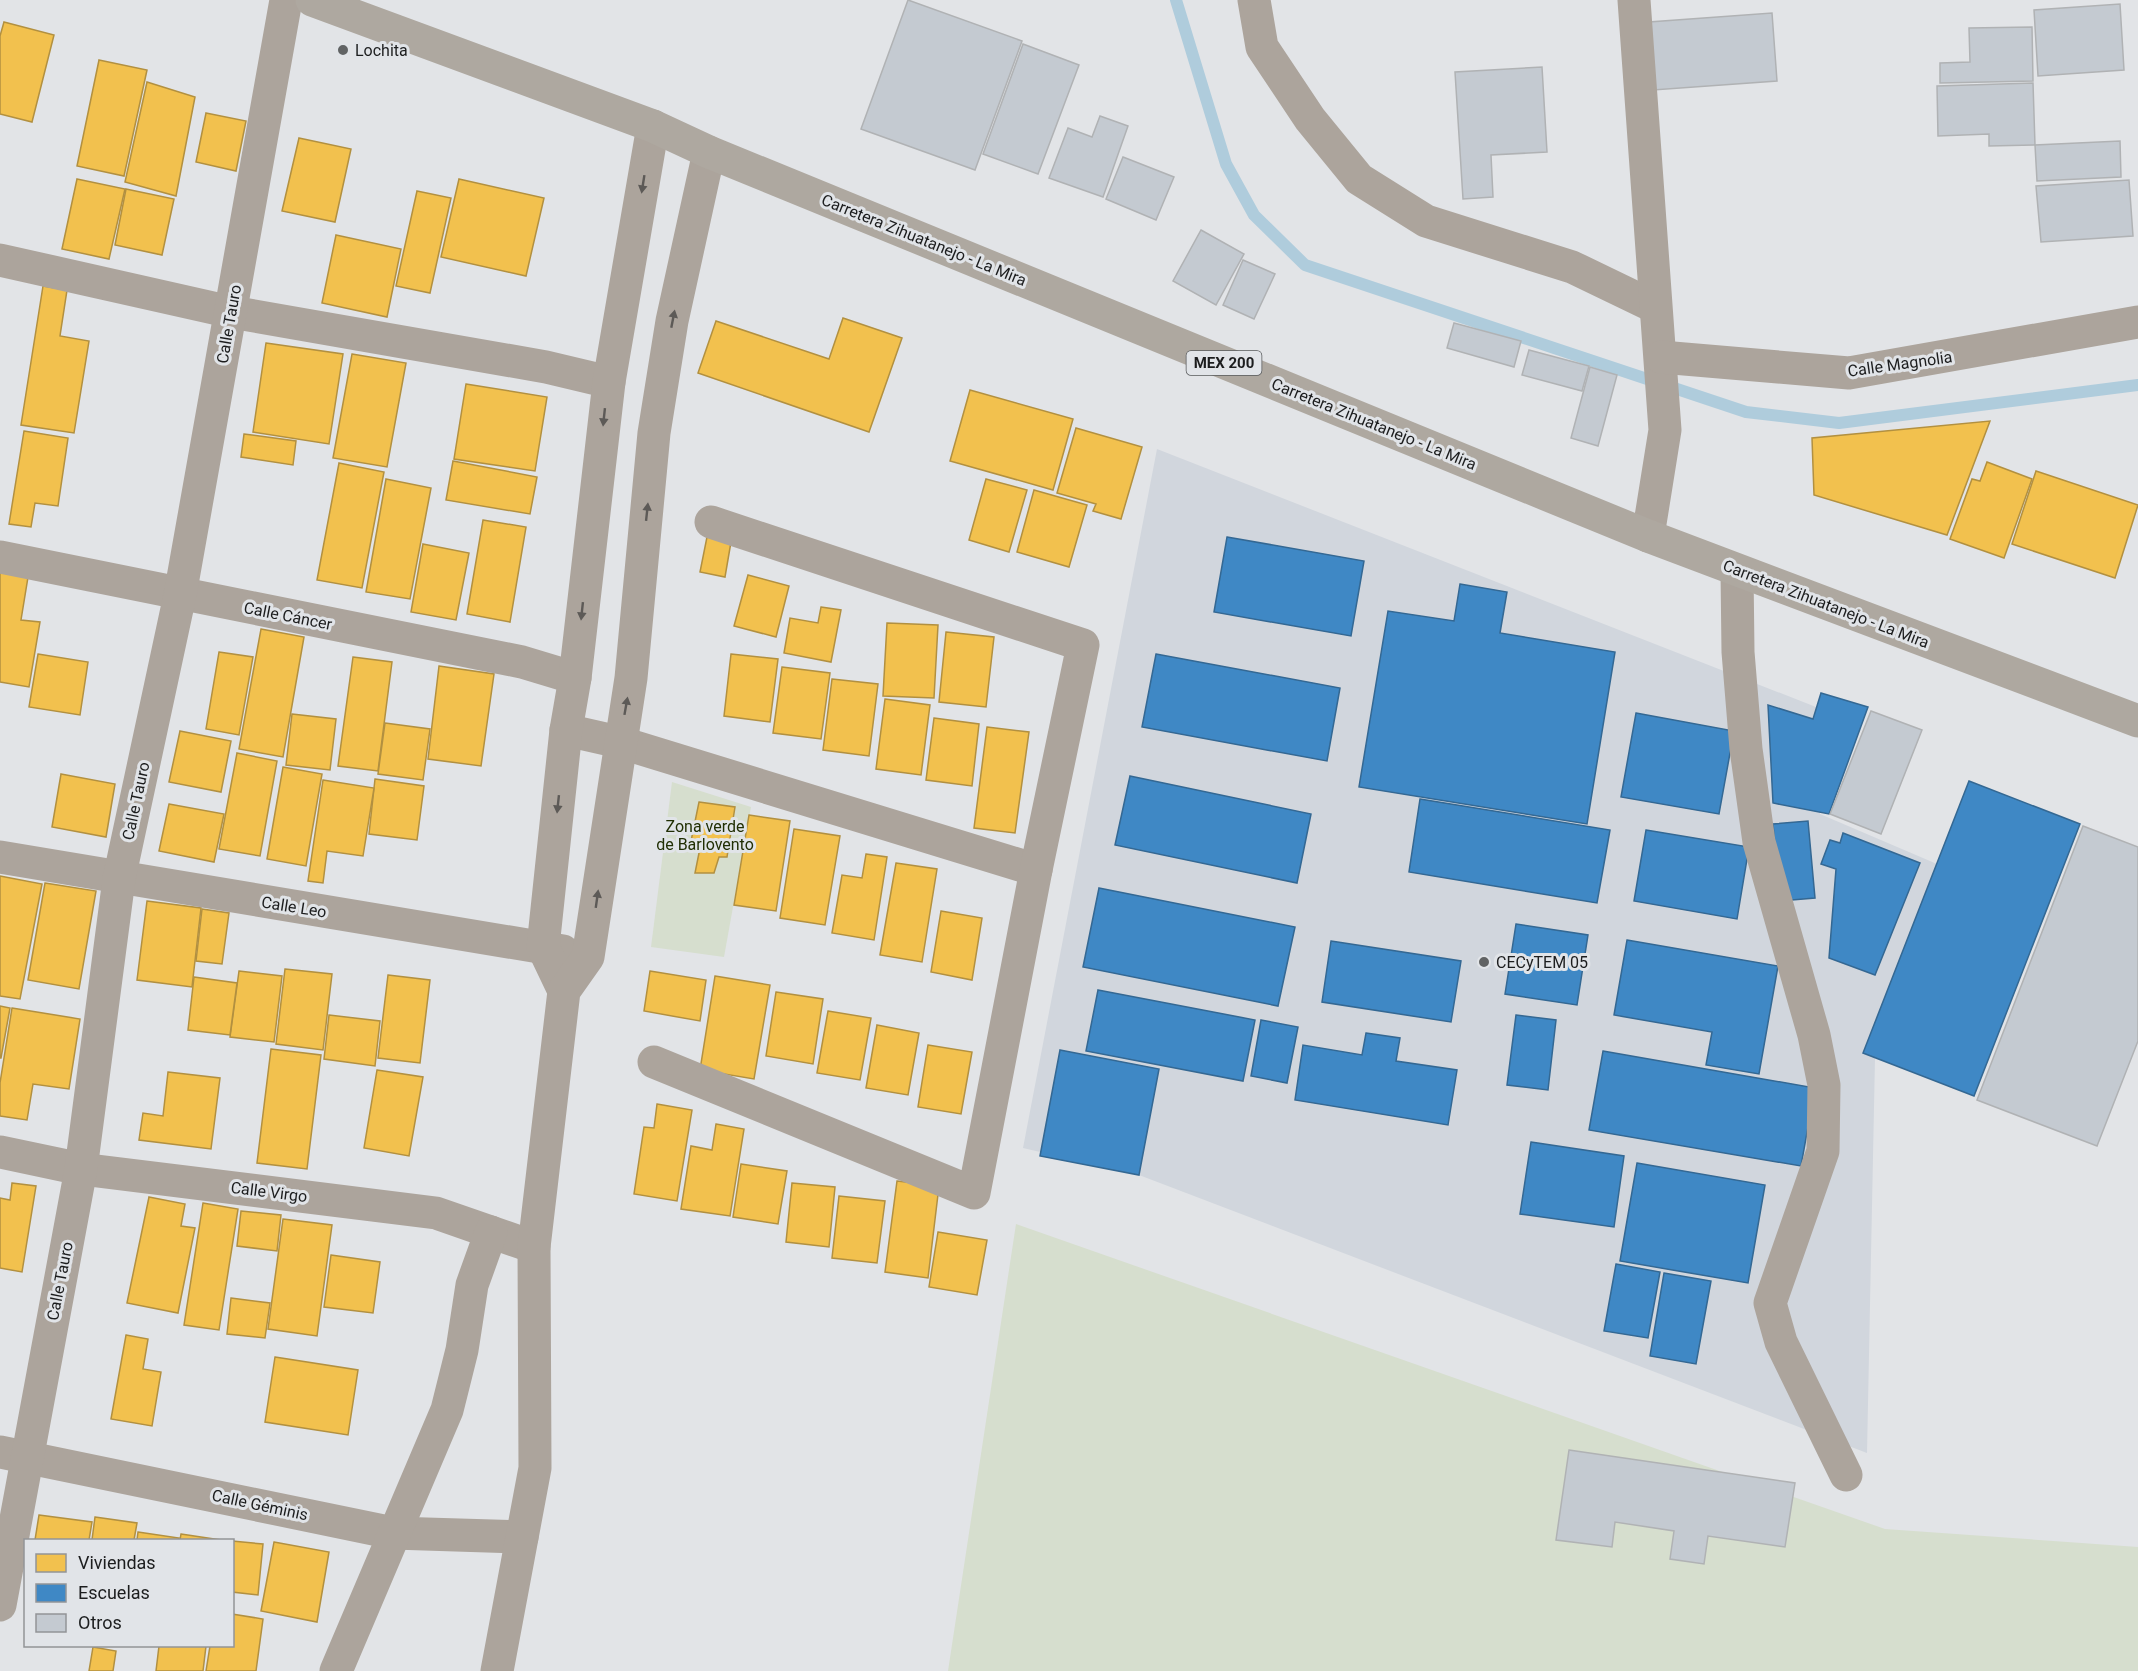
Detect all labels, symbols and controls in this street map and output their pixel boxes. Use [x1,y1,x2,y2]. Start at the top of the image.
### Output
place label: Lochita [355,41,408,60]
marker: Lochita [336,43,350,57]
one-way arrow [639,174,648,193]
street label: Carretera Zihuatanejo - La Mira [819,190,1029,290]
street label: Calle Tauro [213,283,245,365]
one-way arrow [669,309,678,328]
street label: Calle Magnolia [1846,347,1954,381]
road number: MEX 200 [1186,351,1262,375]
street label: Carretera Zihuatanejo - La Mira [1269,374,1479,474]
one-way arrow [600,408,609,427]
one-way arrow [642,502,652,521]
street label: Carretera Zihuatanejo - La Mira [1720,556,1932,652]
street label: Calle Cáncer [242,598,334,634]
one-way arrow [578,602,587,621]
one-way arrow [622,696,631,715]
street label: Calle Tauro [118,760,154,842]
one-way arrow [553,795,563,814]
park label: Zona verde de Barlovento [656,817,754,854]
one-way arrow [592,889,601,908]
street label: Calle Leo [260,892,328,922]
place label: CECyTEM 05 [1496,953,1588,972]
marker: CECyTEM 05 [1477,955,1491,969]
street label: Calle Virgo [230,1178,308,1206]
street label: Calle Tauro [43,1240,77,1322]
street label: Calle Géminis [210,1486,310,1524]
legend [24,1539,234,1647]
text: Viviendas [78,1552,156,1573]
text: Escuelas [78,1582,150,1603]
text: Otros [78,1612,122,1633]

